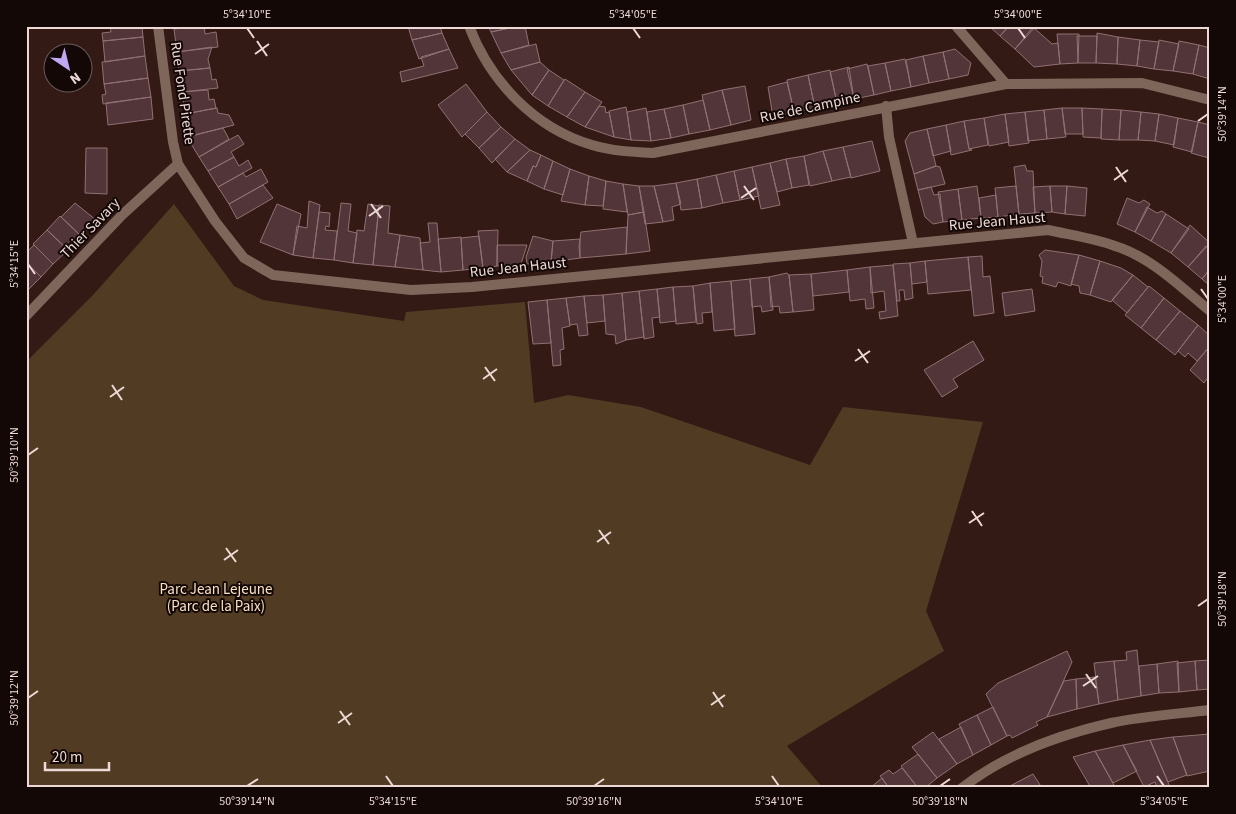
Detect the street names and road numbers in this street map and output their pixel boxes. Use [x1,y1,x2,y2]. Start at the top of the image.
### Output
street label: Rue Fond Pirette [165,40,200,146]
street label: Rue de Campine [758,87,862,128]
street label: Thier Savary [56,193,125,264]
street label: Rue Jean Haust [948,207,1046,236]
street label: Rue Jean Haust [469,252,567,283]

